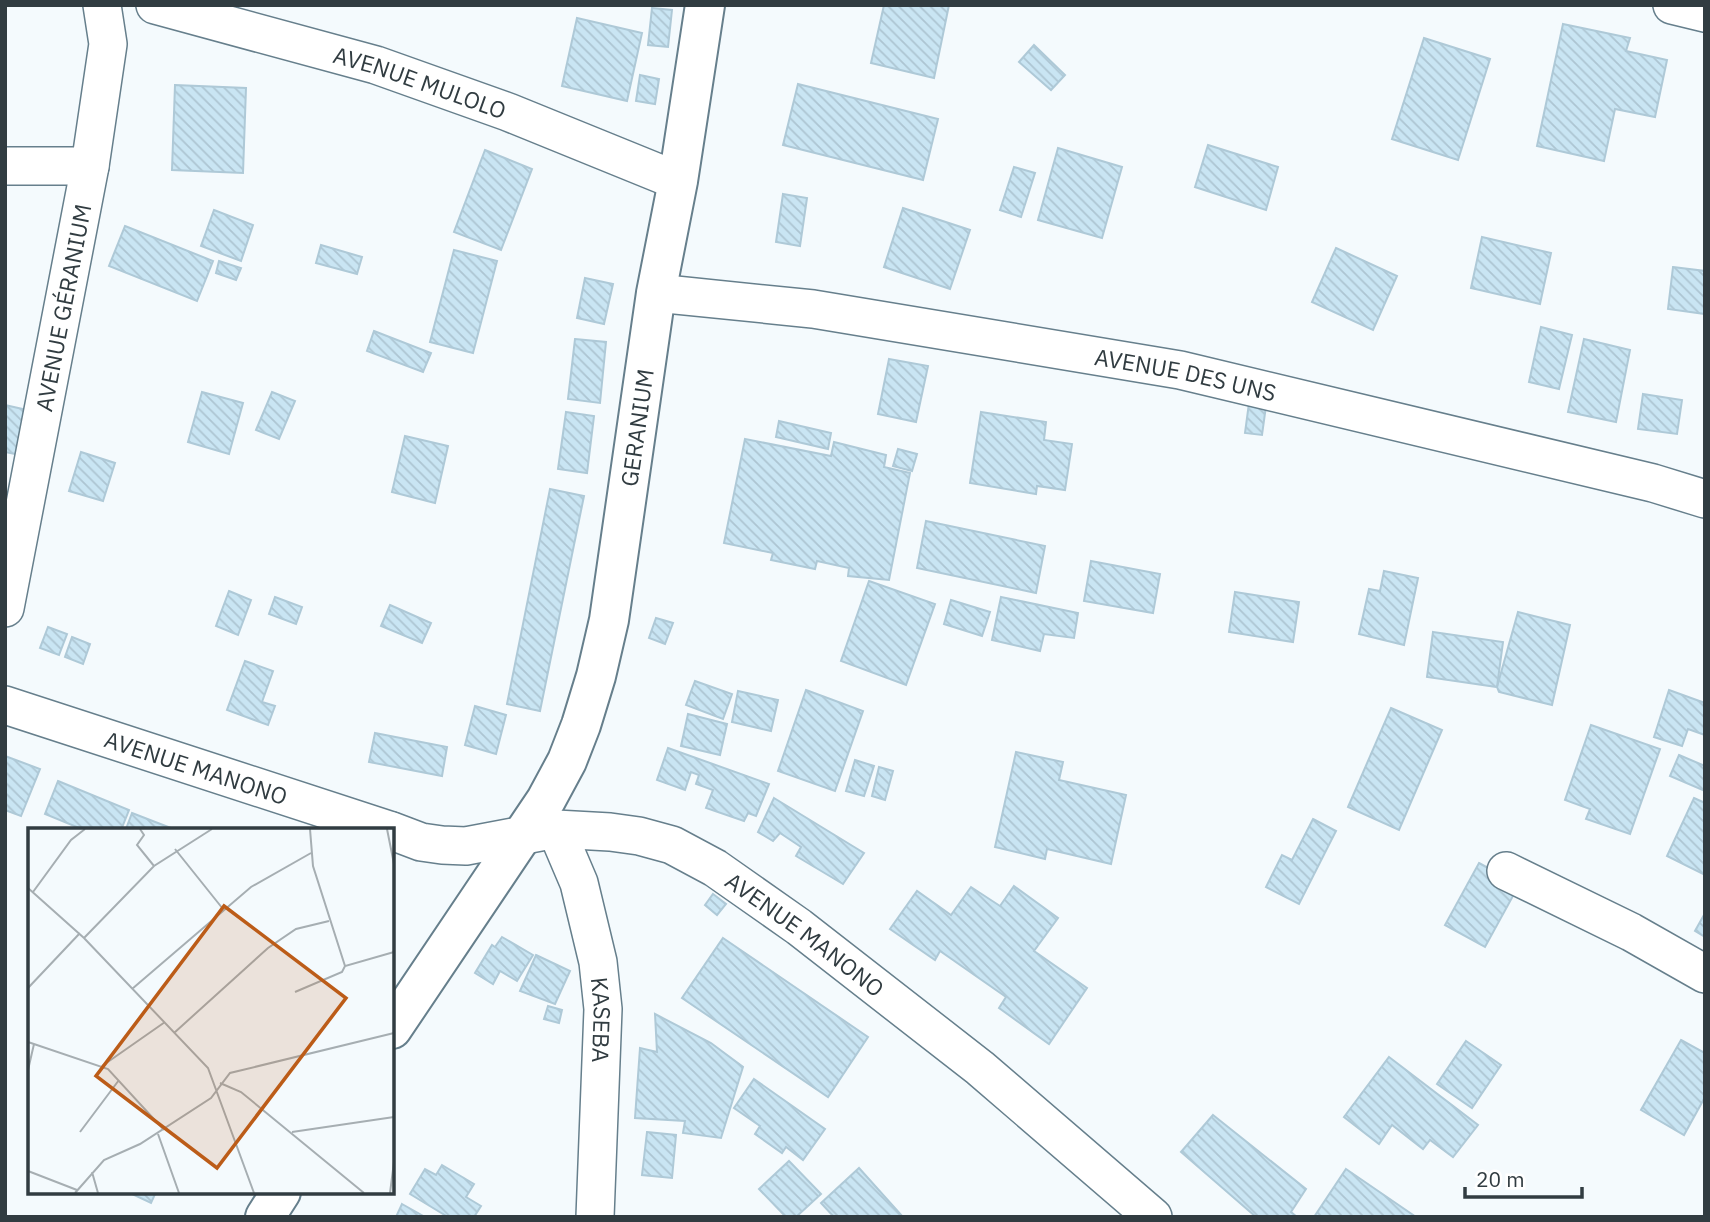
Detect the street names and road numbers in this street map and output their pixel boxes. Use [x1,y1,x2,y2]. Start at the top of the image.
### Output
street label: AVENUE MULOLO [330,39,510,125]
street label: AVENUE GÉRANIUM [28,201,97,414]
street label: AVENUE DES UNS [1092,341,1279,408]
street label: GERANIUM [613,367,660,488]
street label: AVENUE MANONO [101,723,291,811]
street label: AVENUE MANONO [720,865,891,1003]
street label: KASEBA [585,976,618,1063]

